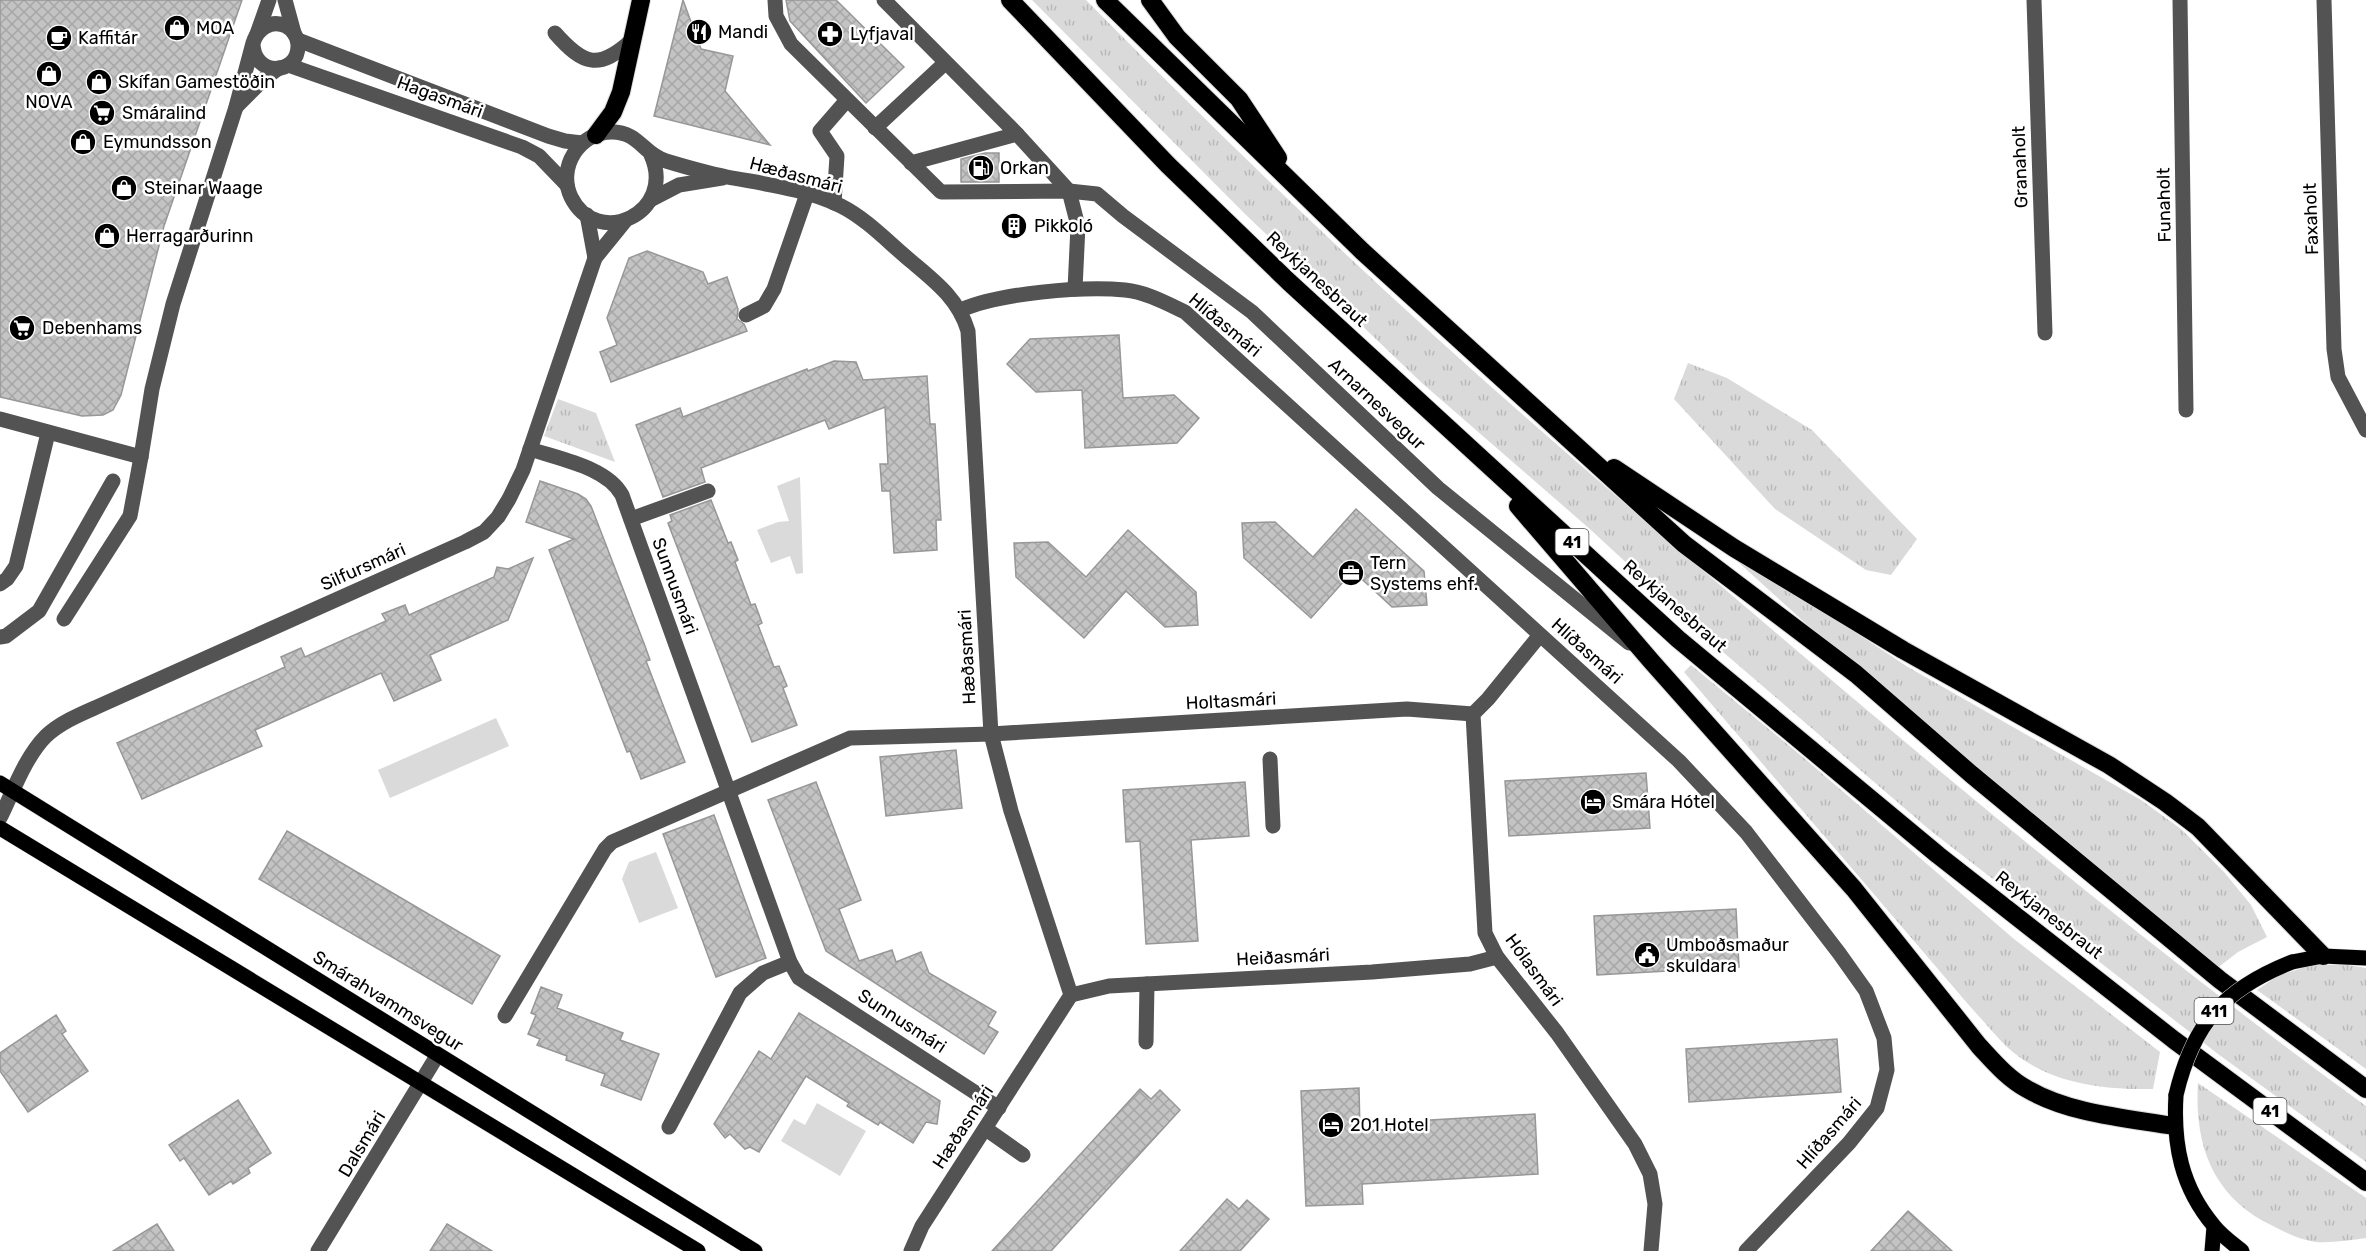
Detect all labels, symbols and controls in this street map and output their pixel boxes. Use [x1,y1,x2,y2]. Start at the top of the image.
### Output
shop icon: MOA [162,13,192,43]
place label: MOA [196,17,234,39]
restaurant icon: Mandi [684,17,714,47]
pharmacy icon: Lyfjaval [815,19,845,49]
place label: Mandi [718,21,768,43]
cafe icon: Kaffitár [44,23,74,53]
place label: Lyfjaval [850,23,914,45]
place label: Kaffitár [78,27,138,49]
shop icon: NOVA [34,59,64,89]
shop icon: Skífan Gamestöðin [84,67,114,97]
place label: Skífan Gamestöðin [118,71,275,93]
street label: Hagasmári [394,71,486,123]
place label: NOVA [25,91,73,113]
supermarket icon: Smáralind [87,98,117,128]
place label: Smáralind [122,102,206,124]
street label: Granaholt [2008,125,2032,209]
shop icon: Eymundsson [68,127,98,157]
place label: Eymundsson [103,131,212,153]
street label: Hæðasmári [747,152,845,198]
fuel station icon: Orkan [966,153,996,183]
place label: Orkan [1000,157,1049,179]
street label: Funaholt [2152,167,2176,243]
shop icon: Steinar Waage [109,173,139,203]
place label: Steinar Waage [144,177,263,199]
street label: Faxaholt [2299,183,2323,255]
building icon: Pikkoló [999,211,1029,241]
place label: Pikkoló [1034,215,1093,237]
shop icon: Herragarðurinn [92,221,122,251]
place label: Herragarðurinn [126,225,253,247]
street label: Reykjanesbraut [1262,226,1372,332]
street label: Hlíðasmári [1184,288,1266,362]
supermarket icon: Debenhams [7,313,37,343]
place label: Debenhams [42,317,142,339]
street label: Arnarnesvegur [1324,353,1430,455]
road number: 41 [1556,529,1588,555]
street label: Sunnusmári [647,535,703,637]
street label: Silfursmári [317,538,409,596]
place label: Tern Systems ehf. [1370,552,1478,595]
street label: Reykjanesbraut [1619,555,1731,657]
office icon: Tern Systems ehf. [1336,558,1366,588]
street label: Hæðasmári [954,609,980,705]
street label: Hlíðasmári [1547,613,1627,689]
street label: Holtasmári [1185,688,1277,714]
hotel icon: Smára Hótel [1578,787,1608,817]
place label: Smára Hótel [1612,791,1715,813]
street label: Reykjanesbraut [1991,866,2107,964]
street label: Hólasmári [1500,930,1568,1010]
place label: Umboðsmaður skuldara [1666,934,1789,977]
public building icon: Umboðsmaður skuldara [1632,940,1662,970]
street label: Heiðasmári [1236,944,1330,970]
street label: Smárahvammsvegur [309,946,467,1056]
street label: Sunnusmári [854,984,950,1058]
road number: 411 [2194,998,2234,1024]
street label: Hæðasmári [928,1081,998,1173]
street label: Hlíðasmári [1792,1093,1866,1173]
road number: 41 [2254,1098,2286,1124]
street label: Dalsmári [334,1107,390,1181]
hotel icon: 201 Hotel [1316,1110,1346,1140]
place label: 201 Hotel [1350,1114,1429,1136]

